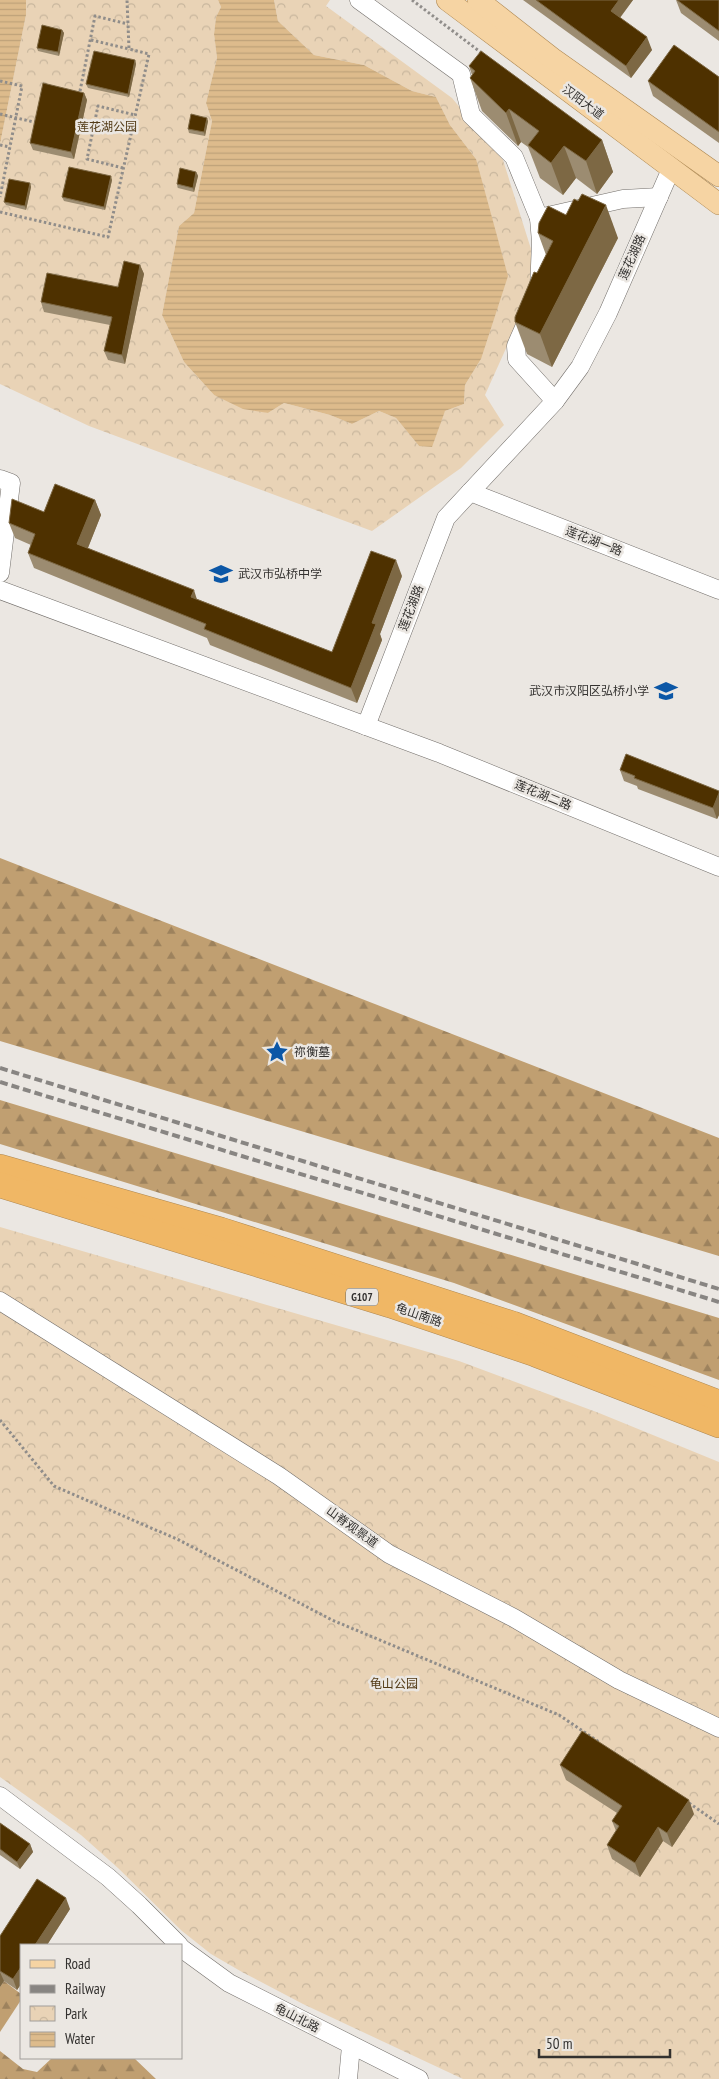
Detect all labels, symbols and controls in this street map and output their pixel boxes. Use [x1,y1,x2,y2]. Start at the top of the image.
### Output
street label: 汉阳大道 [560,81,607,122]
park label: 莲花湖公园 [77,119,137,134]
street label: 莲花湖路 [615,232,648,282]
street label: 莲花湖一路 [563,523,625,558]
school or university icon: 武汉市弘桥中学 [208,561,234,587]
place label: 武汉市弘桥中学 [238,566,322,581]
street label: 莲花湖路 [395,583,426,633]
school or university icon: 武汉市汉阳区弘桥小学 [653,678,679,704]
place label: 武汉市汉阳区弘桥小学 [529,683,649,698]
street label: 莲花湖二路 [513,776,574,813]
place icon: 祢衡墓 [264,1039,290,1065]
place label: 祢衡墓 [294,1044,330,1059]
road number: G107 [346,1288,378,1305]
street label: 龟山南路 [394,1300,444,1329]
street label: 山脊观景道 [324,1503,381,1550]
park label: 龟山公园 [370,1676,418,1691]
legend [20,1944,182,2059]
text: Road [65,1954,91,1973]
text: Railway [65,1979,106,1998]
street label: 龟山北路 [272,2000,322,2035]
text: Park [65,2004,87,2023]
scale bar [539,2026,670,2058]
text: Water [65,2029,96,2048]
text: 50 m [546,2034,572,2053]

